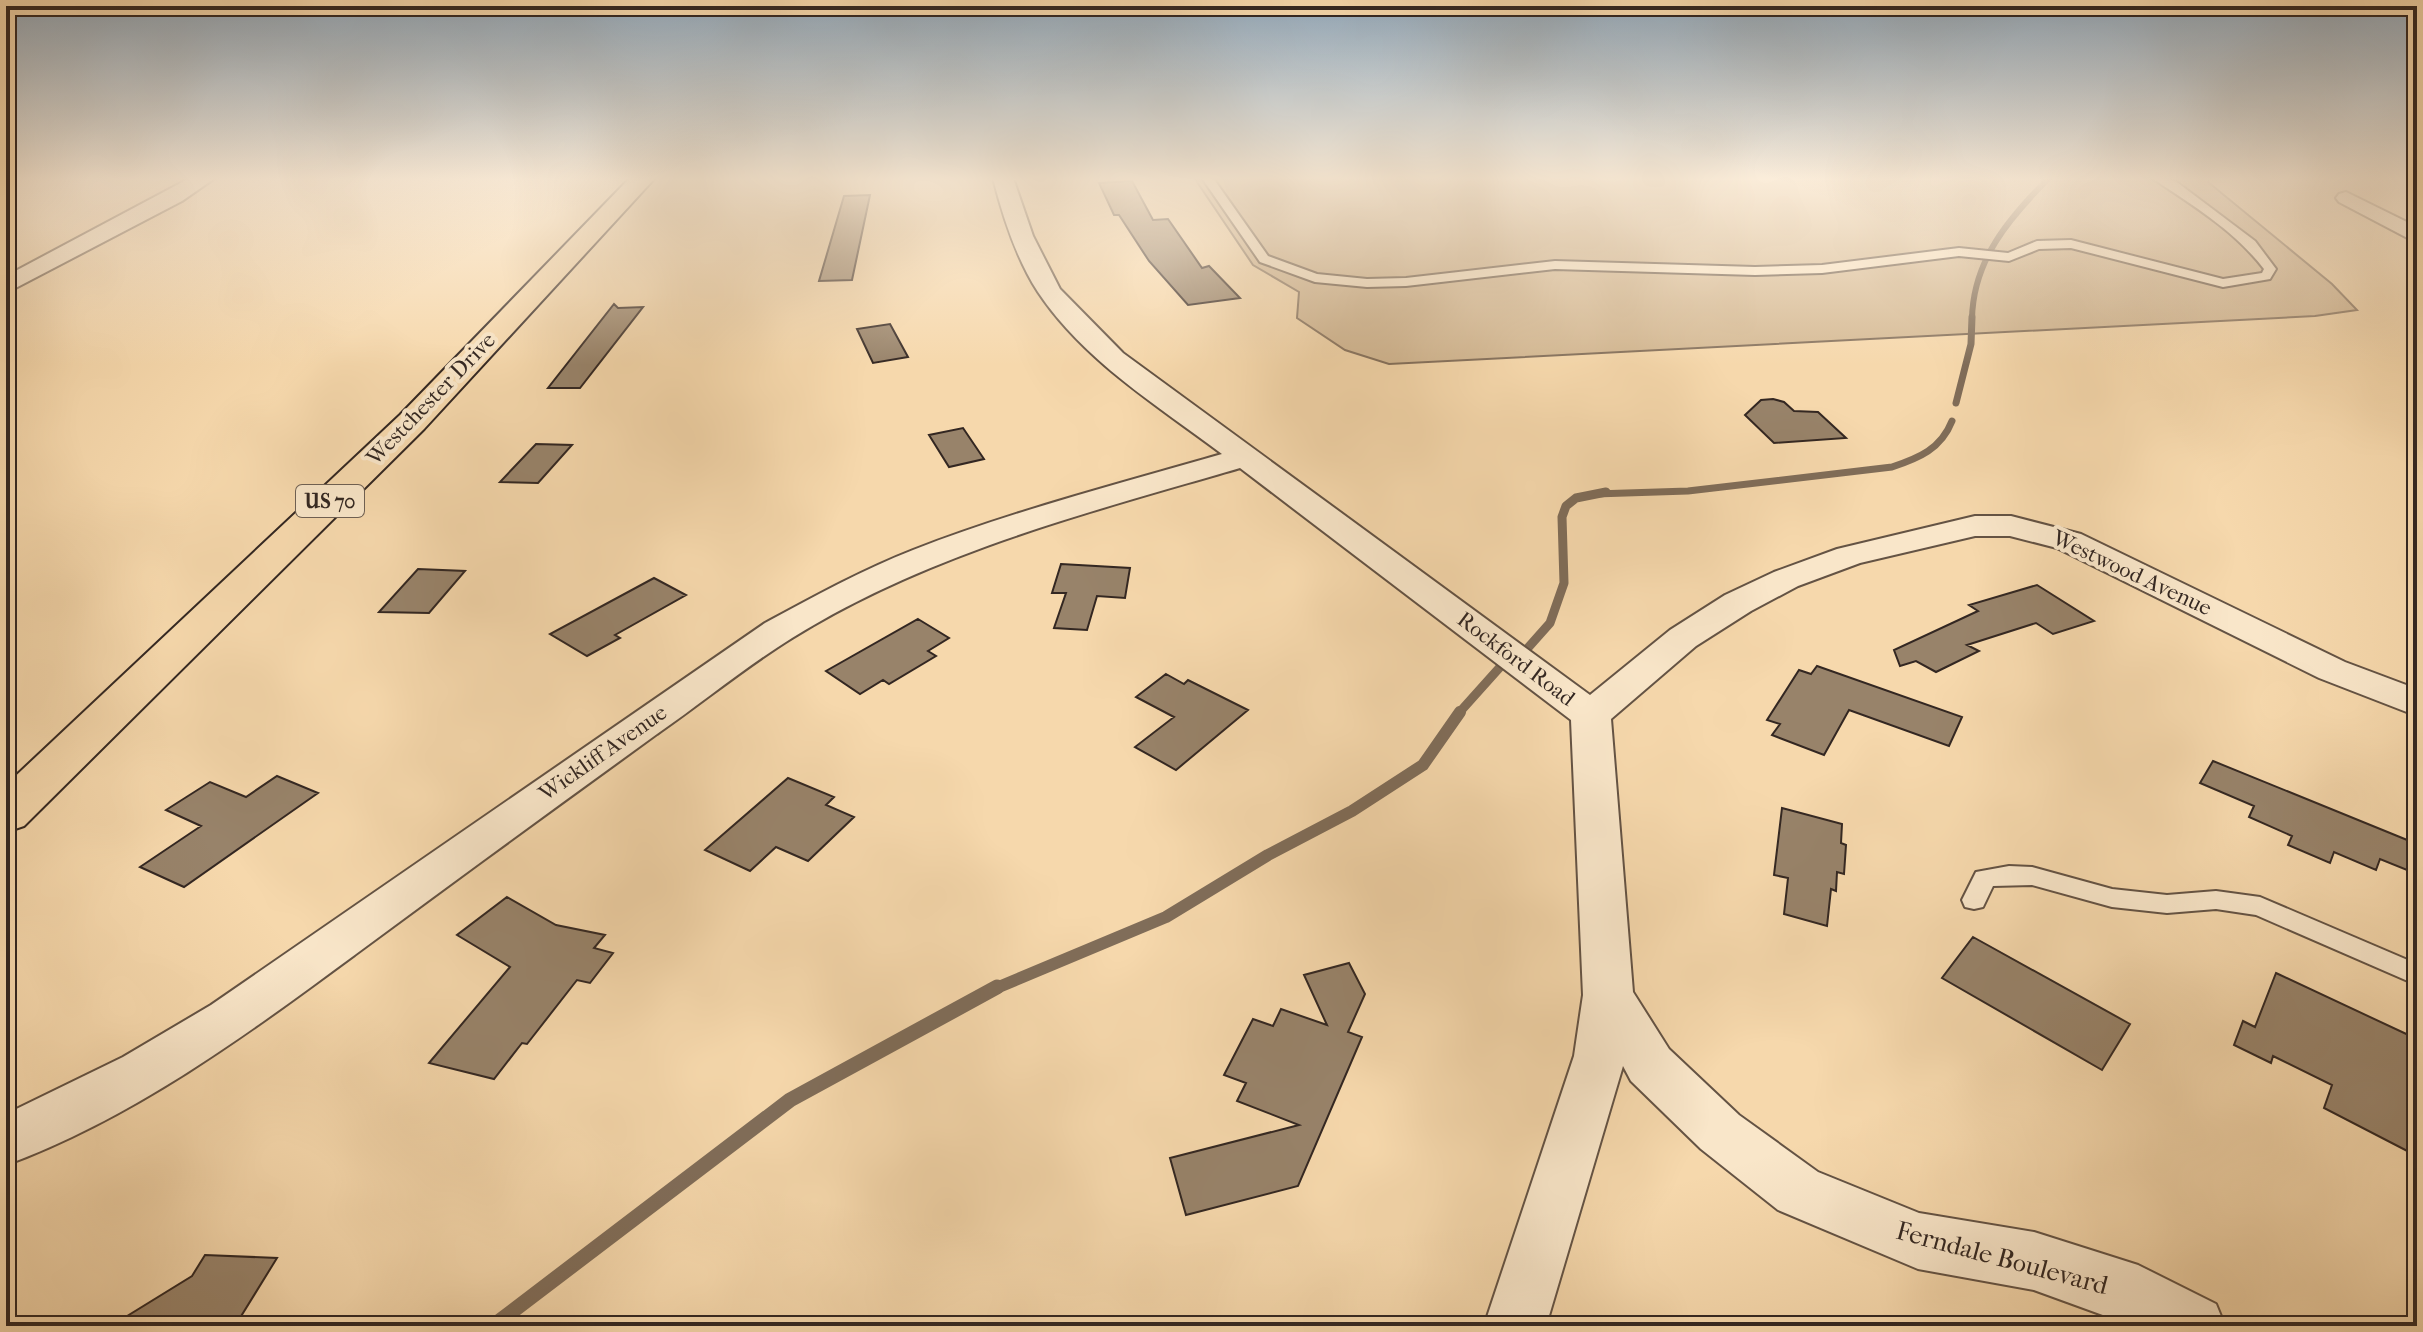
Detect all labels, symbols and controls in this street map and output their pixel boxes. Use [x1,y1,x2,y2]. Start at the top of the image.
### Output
street label: Westchester Drive [360,327,501,471]
road number: US 70 [296,485,364,517]
street label: Westwood Avenue [2047,524,2216,621]
street label: Rockford Road [1452,606,1581,712]
street label: Wickliff Avenue [533,699,672,807]
street label: Ferndale Boulevard [1893,1215,2112,1301]

